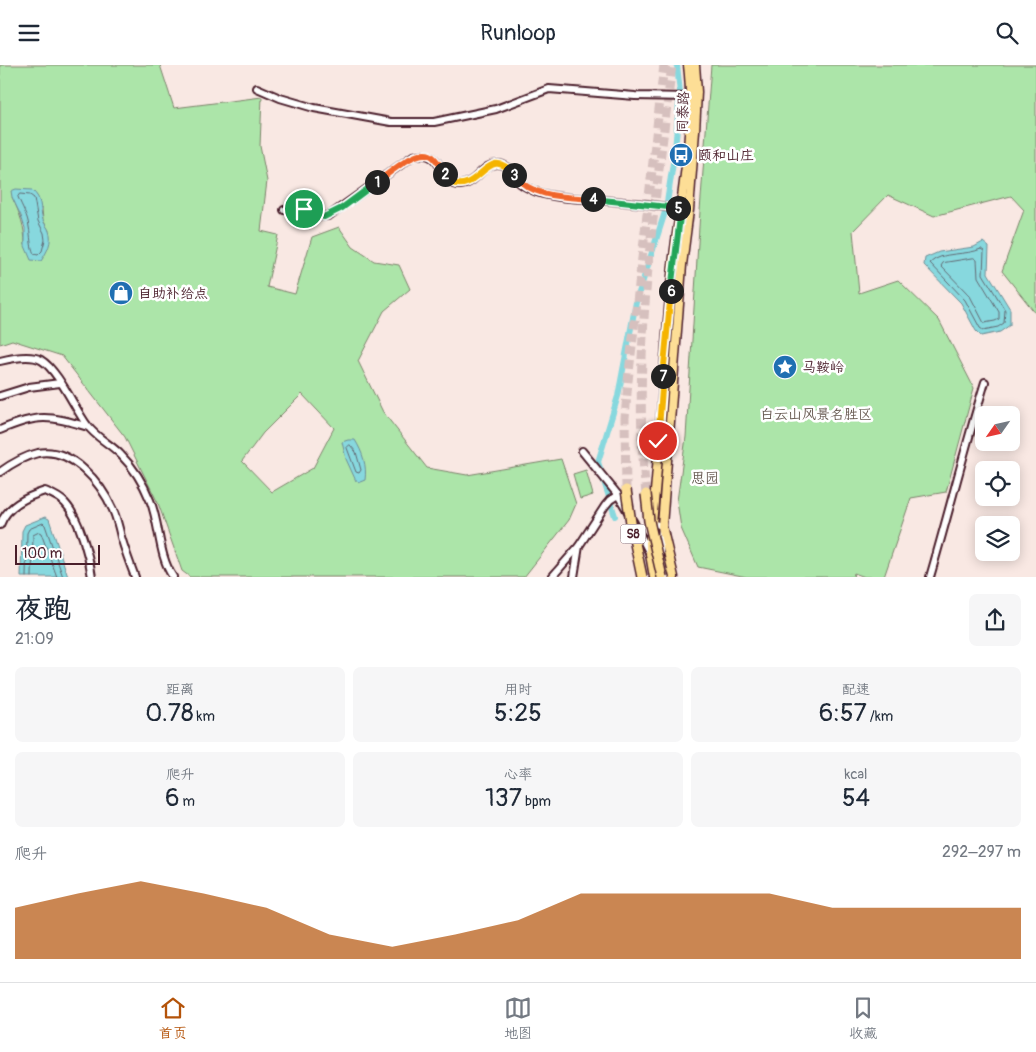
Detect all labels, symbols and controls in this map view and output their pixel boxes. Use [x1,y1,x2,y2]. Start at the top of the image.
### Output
icon: menu [15,19,43,47]
text: Runloop [480,19,556,47]
icon: search [993,19,1021,47]
street label: 同泰路 [674,91,692,133]
bus stop icon: 颐和山庄 [668,142,694,168]
place label: 颐和山庄 [698,147,754,164]
pin: 2 [432,161,458,187]
pin: 3 [502,163,526,187]
text: 2 [442,166,449,183]
text: 3 [511,167,518,184]
pin: 1 [364,169,390,195]
text: 1 [375,174,380,191]
pin: 4 [580,187,606,211]
pin [283,188,325,230]
text: 4 [589,191,598,208]
icon: arrive [290,195,318,223]
pin: 5 [666,195,690,221]
text: 5 [675,200,682,217]
pin: 6 [658,279,684,303]
shop icon: 自助补给点 [108,280,134,306]
text: 6 [667,283,676,300]
place label: 自助补给点 [138,285,208,302]
place icon: 马鞍岭 [772,354,798,380]
place label: 马鞍岭 [802,359,844,376]
pin: 7 [650,363,676,389]
text: 7 [660,368,667,385]
park label: 白云山风景名胜区 [760,406,872,423]
north arrow [975,406,1020,451]
map controls [975,406,1020,561]
pin [637,420,679,462]
icon: check [644,427,672,455]
button: locate [975,461,1020,506]
park label: 思园 [691,470,719,487]
button: layers [975,516,1020,561]
road number: S8 [620,524,646,543]
scale bar [15,542,100,565]
text: 100 m [22,545,62,562]
text: 夜跑 [15,592,71,627]
button: share [969,594,1021,646]
text: 21:09 [15,629,54,649]
text: 距离 [166,681,194,698]
text: 用时 [504,681,532,698]
text: 配速 [842,681,870,698]
text: 0.78 [145,698,194,729]
text: 5:25 [494,698,542,729]
text: 6:57 [819,698,867,729]
text: km [194,708,215,725]
text: /km [867,708,893,725]
text: 爬升 [166,766,194,783]
text: 心率 [504,766,532,783]
text: kcal [845,766,867,783]
text: 6 [165,783,180,814]
text: 137 [485,783,522,814]
text: 54 [842,783,870,814]
text: m [180,793,195,810]
text: bpm [522,793,551,810]
text: 292–297 m [942,842,1021,862]
text: 爬升 [15,844,47,864]
tab: 首页 [159,994,187,1042]
tab: 地图 [504,994,532,1042]
tab: 收藏 [849,994,877,1042]

